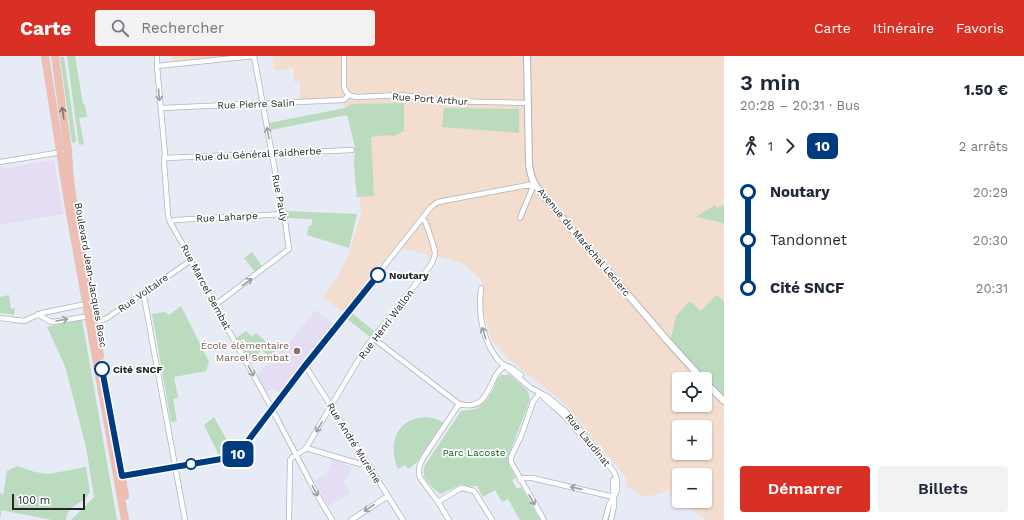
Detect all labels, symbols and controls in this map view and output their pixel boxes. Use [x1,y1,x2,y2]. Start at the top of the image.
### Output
search box [95,10,375,46]
text: Carte [20,17,71,40]
icon: search [109,17,131,39]
text: Rechercher [141,19,224,37]
text: Carte [814,20,851,36]
text: Itinéraire [873,20,934,36]
text: Favoris [956,20,1004,36]
text: 3 min [740,70,800,95]
text: 1.50 € [964,81,1008,99]
one-way arrow [155,88,163,101]
street label: Rue Port Arthur [392,91,468,107]
street label: Rue Pierre Salin [217,97,295,111]
text: 20:28 – 20:31 · Bus [740,98,860,113]
one-way arrow [59,107,67,120]
one-way arrow [264,127,272,140]
icon: walk [740,135,762,157]
icon: forward [779,135,801,157]
text: 10 [815,138,830,154]
text: 1 [768,139,773,154]
text: 2 arrêts [959,139,1008,154]
street label: Rue du Général Faidherbe [194,145,322,163]
street label: Rue Pauly [270,173,290,223]
text: Noutary [770,183,830,201]
text: 20:29 [973,185,1008,200]
street label: Avenue du Maréchal Leclerc [536,186,633,299]
street label: Boulevard Jean-Jacques Bosc [73,202,109,349]
street label: Rue Laharpe [196,210,258,224]
text: Tandonnet [770,231,847,249]
text: 20:30 [973,233,1008,248]
street label: Rue Marcel Sembat [179,242,234,332]
marker: Noutary [370,267,386,283]
place label: Noutary [389,270,429,281]
street label: Rue Voltaire [116,272,170,314]
one-way arrow [241,277,252,286]
text: Cité SNCF [770,279,844,297]
text: 20:31 [976,281,1008,296]
street label: Rue Henri Wallon [356,287,416,361]
one-way arrow [55,316,68,324]
one-way arrow [480,327,487,340]
place label: École élémentaire Marcel Sembat [201,340,290,363]
marker: École élémentaire Marcel Sembat [292,346,302,356]
marker: Cité SNCF [94,361,110,377]
place label: Cité SNCF [113,364,163,375]
one-way arrow [248,365,256,377]
map controls [672,372,712,508]
button: locate [672,372,712,412]
street label: Rue André Mureine [325,401,383,485]
street label: Rue Laudinat [563,411,613,469]
button: + [672,420,712,460]
one-way arrow [314,421,322,433]
line badge: 10 [220,441,256,467]
text: 10 [230,446,246,462]
park label: Parc Lacoste [442,447,506,458]
unlabelled marker [185,458,197,470]
button: Démarrer [740,466,870,512]
button: Billets [878,466,1008,512]
button: − [672,468,712,508]
one-way arrow [570,484,583,492]
one-way arrow [312,485,320,497]
scale bar [12,492,85,511]
text: 100 m [18,494,50,507]
one-way arrow [529,494,537,506]
one-way arrow [364,504,375,512]

